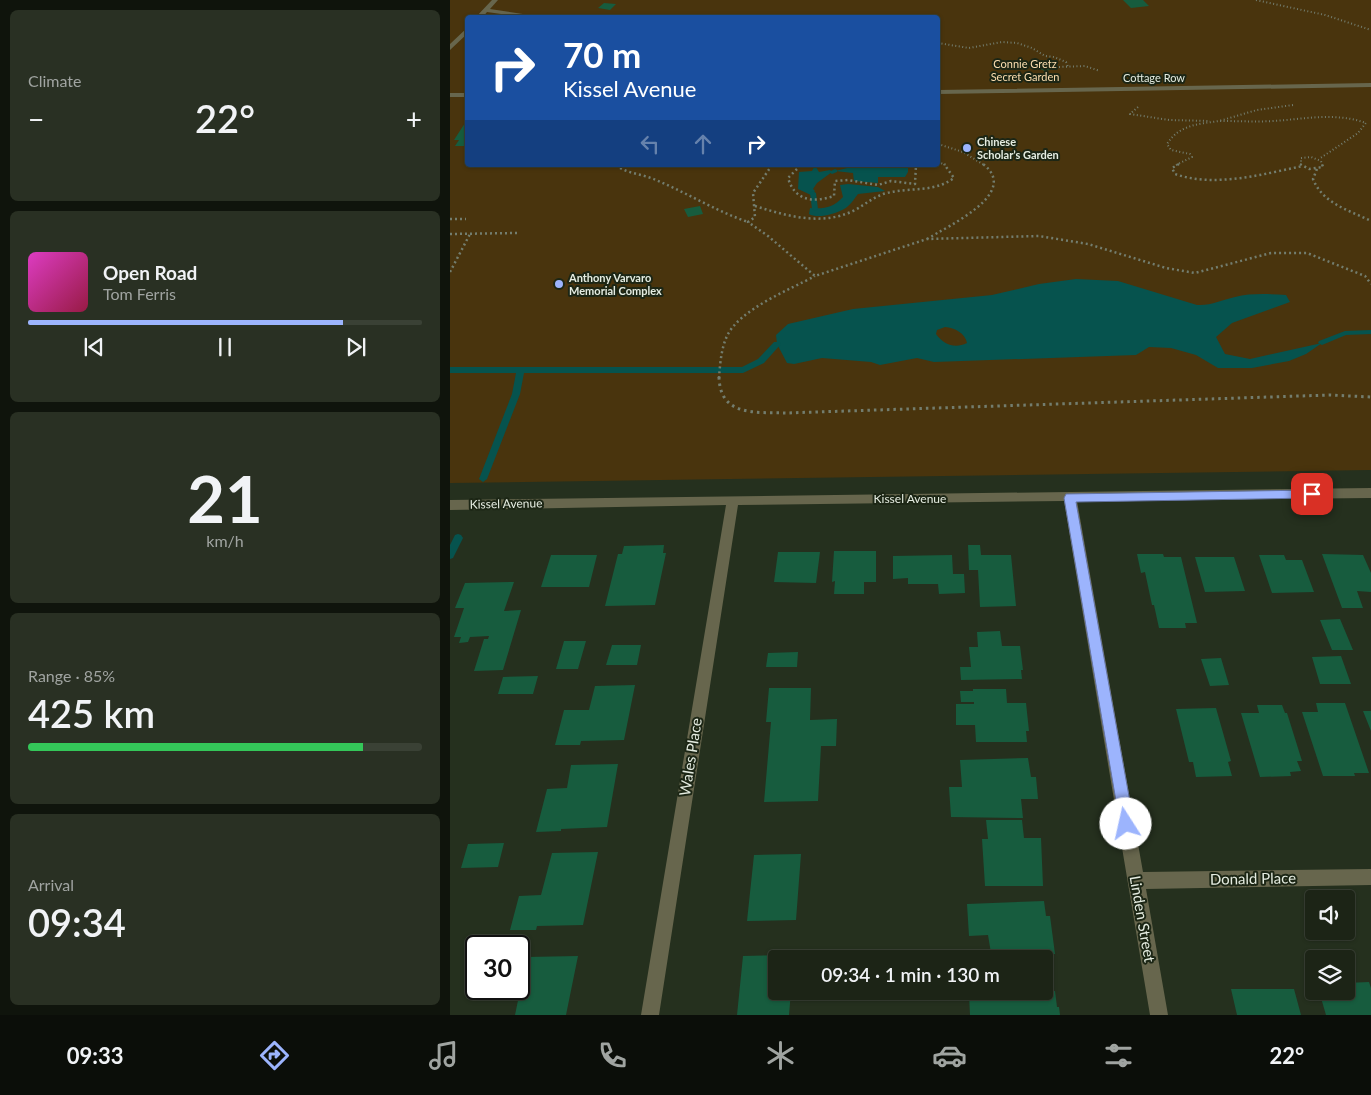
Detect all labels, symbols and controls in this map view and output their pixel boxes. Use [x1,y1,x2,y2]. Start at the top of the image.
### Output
text: 70 m [563,33,641,75]
icon: right [480,35,545,100]
park label: Connie Gretz Secret Garden [991,57,1059,83]
text: Climate [28,71,81,90]
street label: Cottage Row [1123,71,1185,84]
text: Kissel Avenue [563,75,696,102]
text: 22° [195,95,255,141]
text: − [28,102,44,136]
text: + [406,102,422,136]
icon: left [636,130,664,158]
icon: ahead [689,130,717,158]
icon: right [742,130,770,158]
place label: Chinese Scholar’s Garden [977,135,1059,161]
marker: Chinese Scholar’s Garden [961,142,973,154]
text: Open Road [103,261,197,284]
place label: Anthony Varvaro Memorial Complex [568,271,662,297]
marker: Anthony Varvaro Memorial Complex [553,278,565,290]
text: Tom Ferris [103,284,176,303]
icon: previous [80,333,108,361]
icon: pause [211,333,239,361]
icon: next [342,333,370,361]
text: 21 [187,459,263,537]
pin [1291,473,1333,515]
icon: arrive [1298,480,1326,508]
street label: Kissel Avenue [874,491,946,506]
street label: Kissel Avenue [469,495,543,512]
text: km/h [206,531,244,550]
text: Range · 85% [28,666,115,685]
text: 425 km [28,690,155,736]
street label: Wales Place [675,716,705,797]
position arrow [1099,797,1151,849]
street label: Donald Place [1210,868,1296,888]
street label: Linden Street [1127,874,1160,964]
text: Arrival [28,875,74,894]
map controls [1305,890,1355,1000]
button: sound [1305,890,1355,940]
text: 09:34 [28,899,126,945]
speed limit sign: 30 [465,935,530,1000]
button: layers [1305,950,1355,1000]
text: 09:34 · 1 min · 130 m [821,963,1000,986]
icon: directions [257,1038,292,1073]
icon: music [426,1038,461,1073]
icon: phone [595,1038,630,1073]
icon: climate [763,1038,798,1073]
icon: car [932,1038,967,1073]
icon: filters [1101,1038,1136,1073]
text: 09:33 [67,1042,124,1069]
text: 22° [1269,1042,1304,1069]

